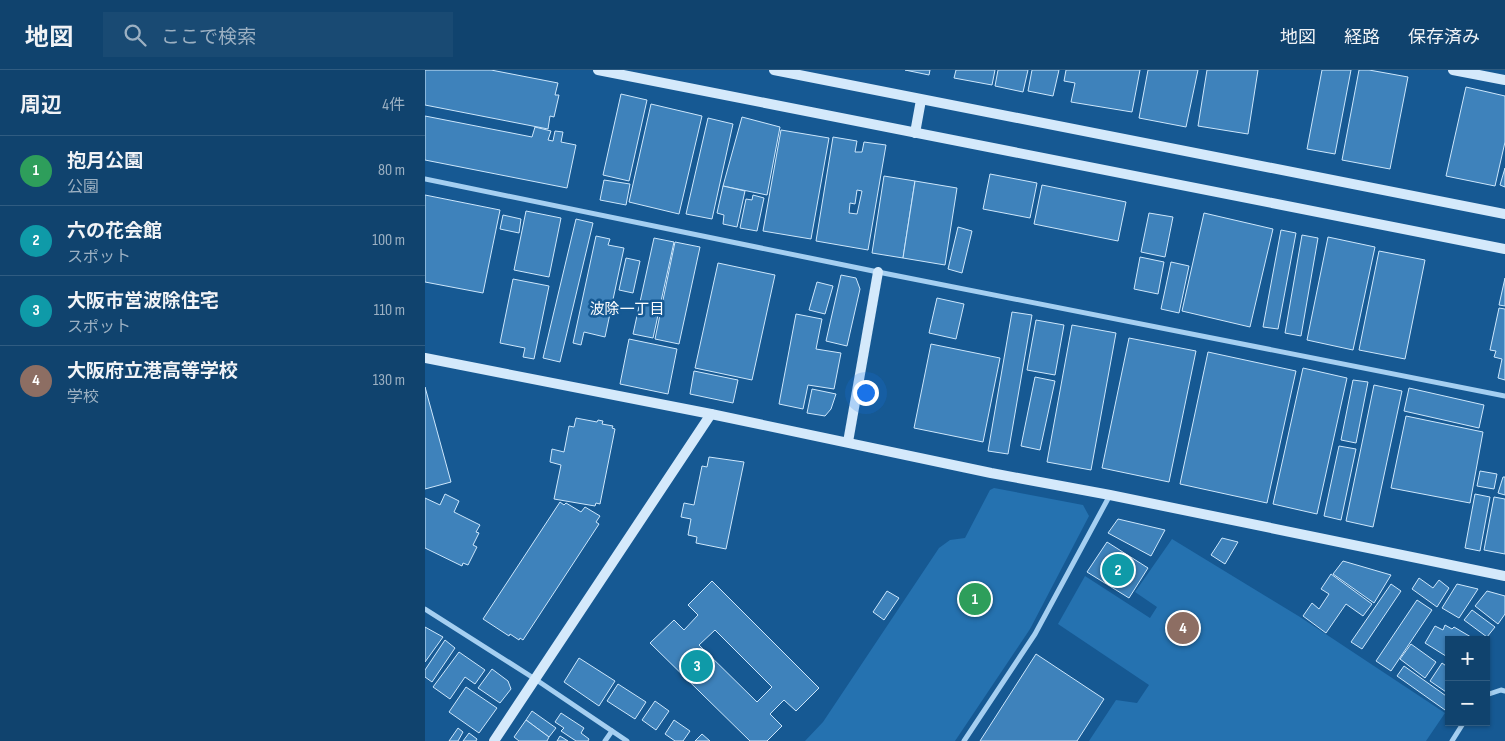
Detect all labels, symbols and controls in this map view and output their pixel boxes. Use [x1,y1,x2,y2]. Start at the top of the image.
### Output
search box [103,12,453,57]
icon: search [121,21,149,49]
text: 地図 [25,23,73,52]
text: ここで検索 [161,26,256,49]
text: 地図 [1280,27,1316,48]
text: 経路 [1344,27,1380,48]
text: 保存済み [1408,27,1480,48]
text: 周辺 [20,93,62,118]
text: 4件 [382,96,405,115]
text: 抱月公園 [67,150,143,173]
text: 1 [33,161,39,180]
text: 80 m [378,161,405,180]
text: 公園 [67,178,99,197]
text: 六の花会館 [67,220,162,243]
text: 2 [32,231,40,250]
text: 100 m [372,231,405,250]
text: スポット [67,248,131,267]
text: 大阪市営波除住宅 [67,290,219,313]
district label: 波除一丁目 [589,300,665,319]
text: 3 [32,301,40,320]
text: 110 m [374,301,405,320]
text: スポット [67,318,131,337]
text: 大阪府立港高等学校 [67,360,238,383]
text: 4 [32,371,40,390]
text: 130 m [373,371,405,390]
your location [853,380,879,406]
text: 学校 [67,388,99,407]
pin: 2 [1102,551,1134,589]
pin: 1 [959,580,991,618]
pin: 4 [1167,609,1199,647]
map controls [1445,636,1490,726]
button: + [1445,636,1490,681]
pin: 3 [681,647,713,685]
button: − [1445,681,1490,726]

